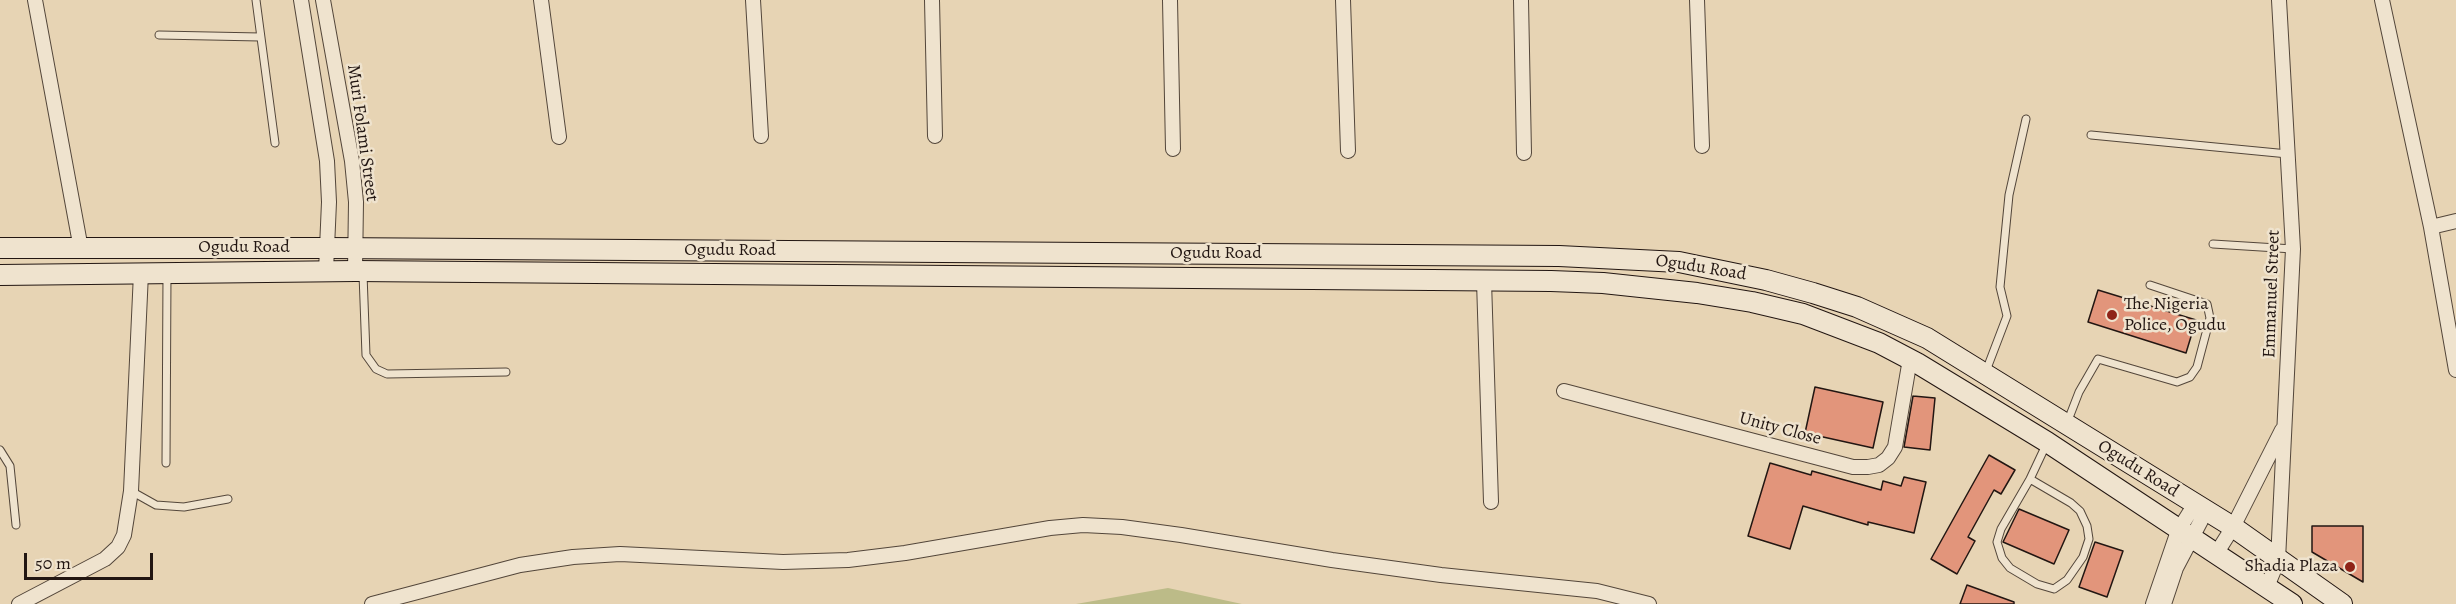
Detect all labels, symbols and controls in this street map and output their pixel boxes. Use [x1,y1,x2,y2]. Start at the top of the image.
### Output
street label: Muri Folami Street [342,63,382,203]
street label: Emmanuel Street [2259,230,2285,358]
street label: Ogudu Road [198,237,290,259]
street label: Ogudu Road [684,240,776,262]
street label: Ogudu Road [1170,243,1262,265]
street label: Ogudu Road [1654,250,1748,286]
place label: The Nigeria Police, Ogudu [2124,294,2226,336]
marker: The Nigeria Police, Ogudu [2105,308,2119,322]
street label: Unity Close [1736,408,1824,450]
street label: Ogudu Road [2093,436,2183,502]
scale bar [27,541,156,579]
text: 50 m [35,551,71,575]
place label: Shadia Plaza [2245,556,2338,578]
marker: Shadia Plaza [2343,560,2357,574]

